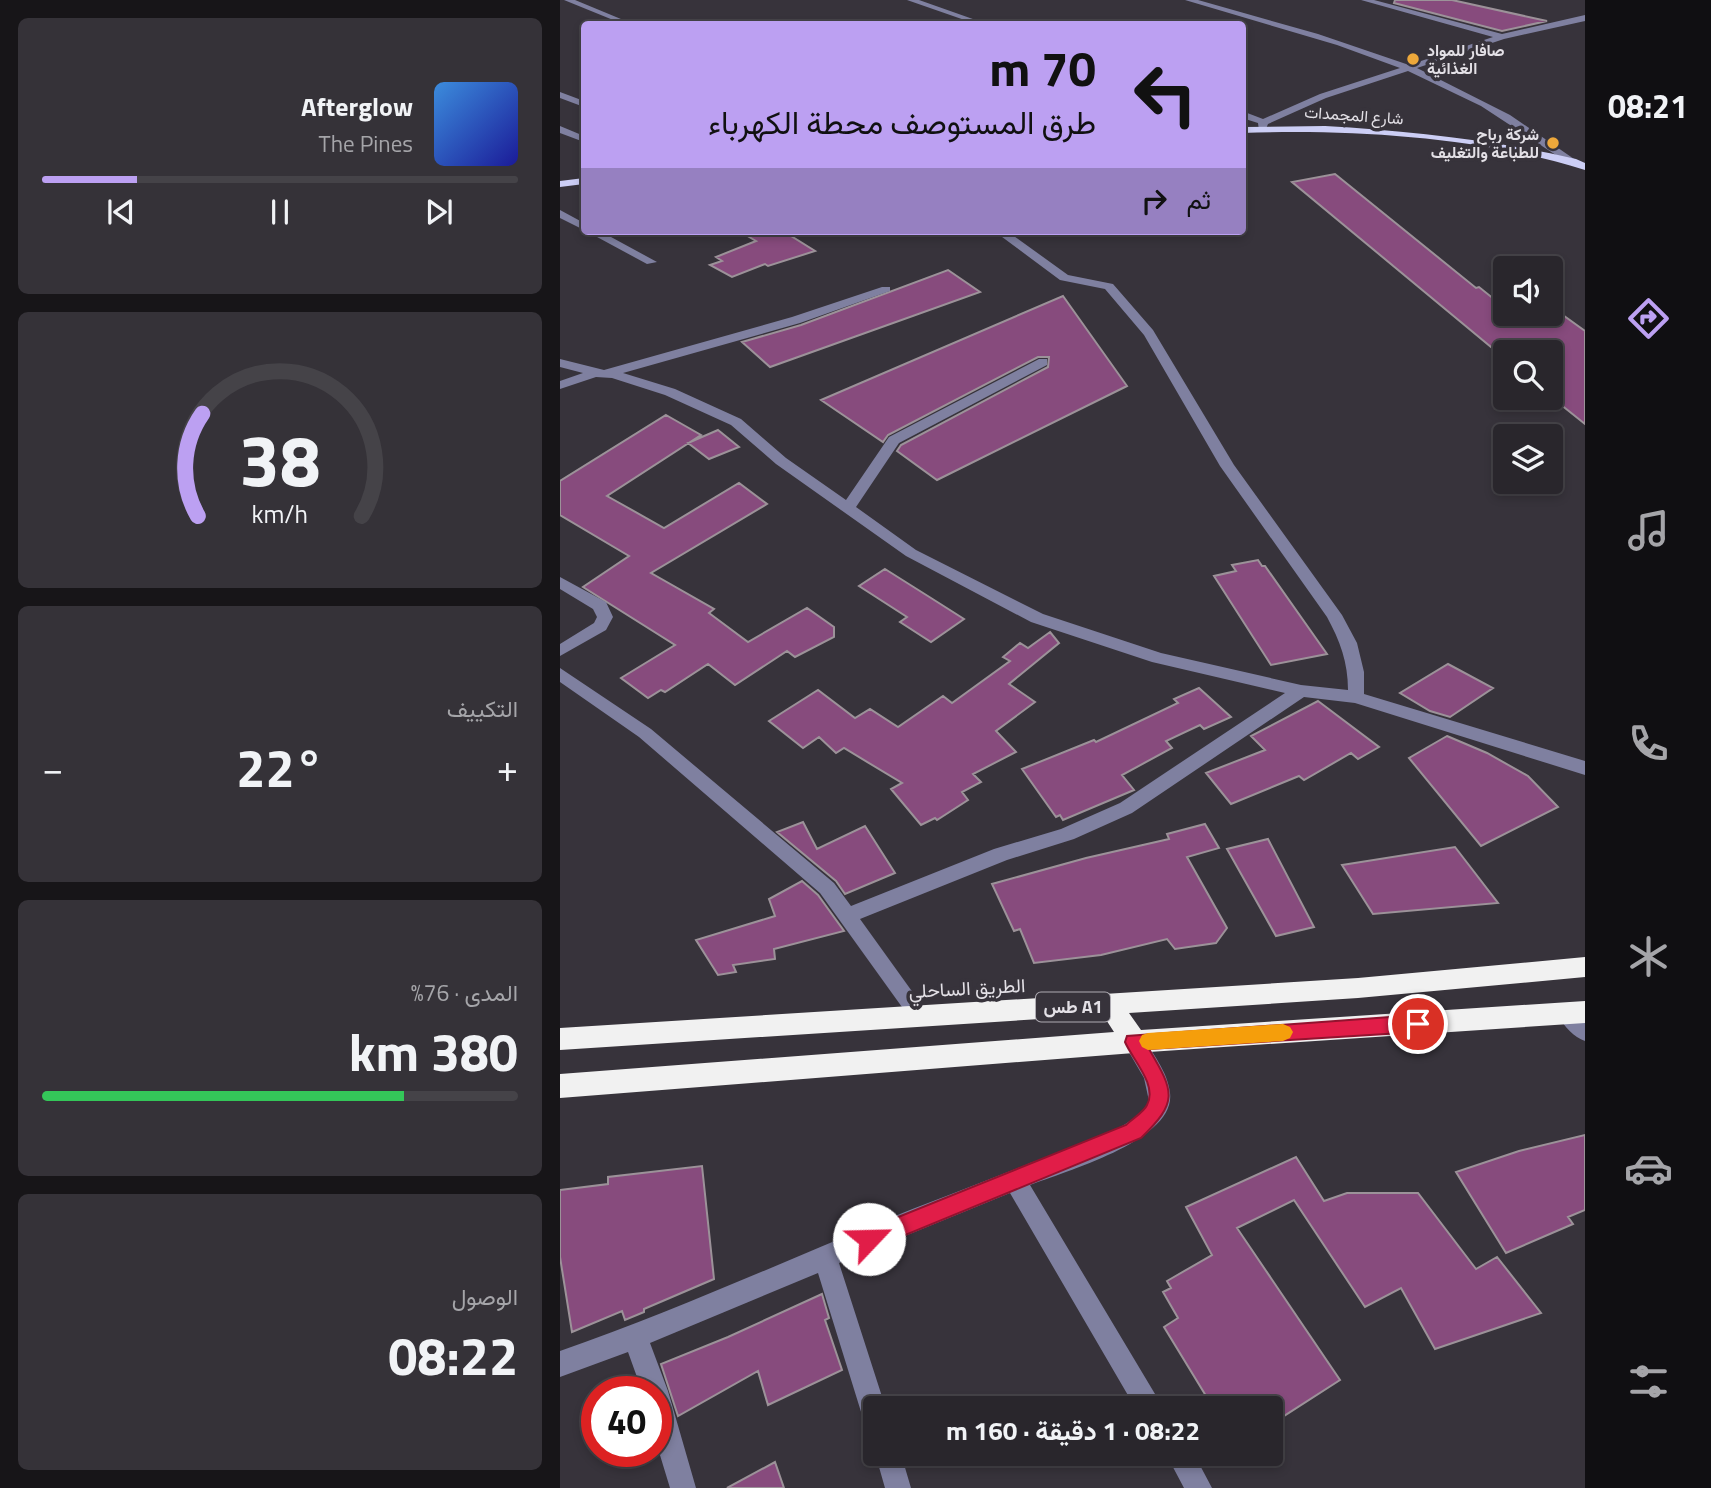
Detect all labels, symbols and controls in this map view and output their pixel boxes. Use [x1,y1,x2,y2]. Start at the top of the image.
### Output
text: 70 m [989,30,1096,105]
place label: صافار للمواد الغذائية [1427,38,1505,80]
icon: left [1120,49,1211,140]
marker: صافار للمواد الغذائية [1405,51,1421,67]
text: 08:21 [1608,82,1688,130]
text: Afterglow [301,87,413,126]
text: طرق المستوصف محطة الكهرباء [708,98,1096,146]
street label: شارع المجمدات [1304,100,1404,130]
place label: شركة رباح للطباعة والتغليف [1431,122,1539,164]
text: The Pines [319,126,413,161]
marker: شركة رباح للطباعة والتغليف [1545,135,1561,151]
text: ثم [1187,180,1211,219]
icon: right [1135,182,1173,220]
icon: previous [102,193,140,231]
icon: pause [261,193,299,231]
icon: next [420,193,458,231]
map controls [1493,256,1563,494]
button: sound [1493,256,1563,326]
icon: directions [1624,294,1673,343]
button: search [1493,340,1563,410]
text: 38 [239,404,321,514]
button: layers [1493,424,1563,494]
text: km/h [252,495,308,533]
icon: music [1624,506,1673,555]
text: التكييف [447,691,518,726]
icon: phone [1624,719,1673,768]
text: 22° [236,728,324,807]
text: − [42,739,63,797]
text: + [497,739,518,797]
icon: climate [1624,932,1673,981]
street label: الطريق الساحلي [908,970,1026,1007]
text: المدى · 76% [411,975,518,1010]
road number: طس A1 [1036,992,1110,1022]
pin [1388,994,1448,1054]
icon: arrive [1399,1005,1437,1043]
text: 380 km [349,1012,518,1091]
icon: car [1624,1144,1673,1193]
position arrow [832,1202,906,1276]
text: الوصول [452,1279,518,1314]
text: 08:22 [388,1316,518,1395]
icon: filters [1624,1357,1673,1406]
speed limit sign: 40 [581,1376,672,1467]
text: 08:22 · 1 دقيقة · 160 m [946,1411,1200,1450]

